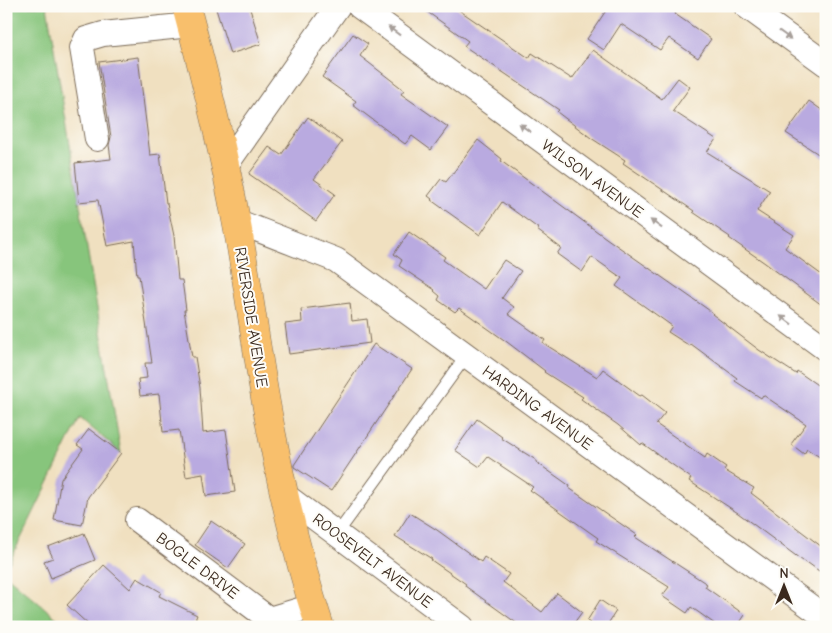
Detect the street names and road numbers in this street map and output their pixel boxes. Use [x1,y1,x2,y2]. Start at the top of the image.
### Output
street label: WILSON AVENUE [538,136,647,222]
street label: RIVERSIDE AVENUE [231,246,271,389]
street label: HARDING AVENUE [479,362,596,454]
street label: ROOSEVELT AVENUE [309,510,436,612]
street label: BOGLE DRIVE [153,529,243,603]

